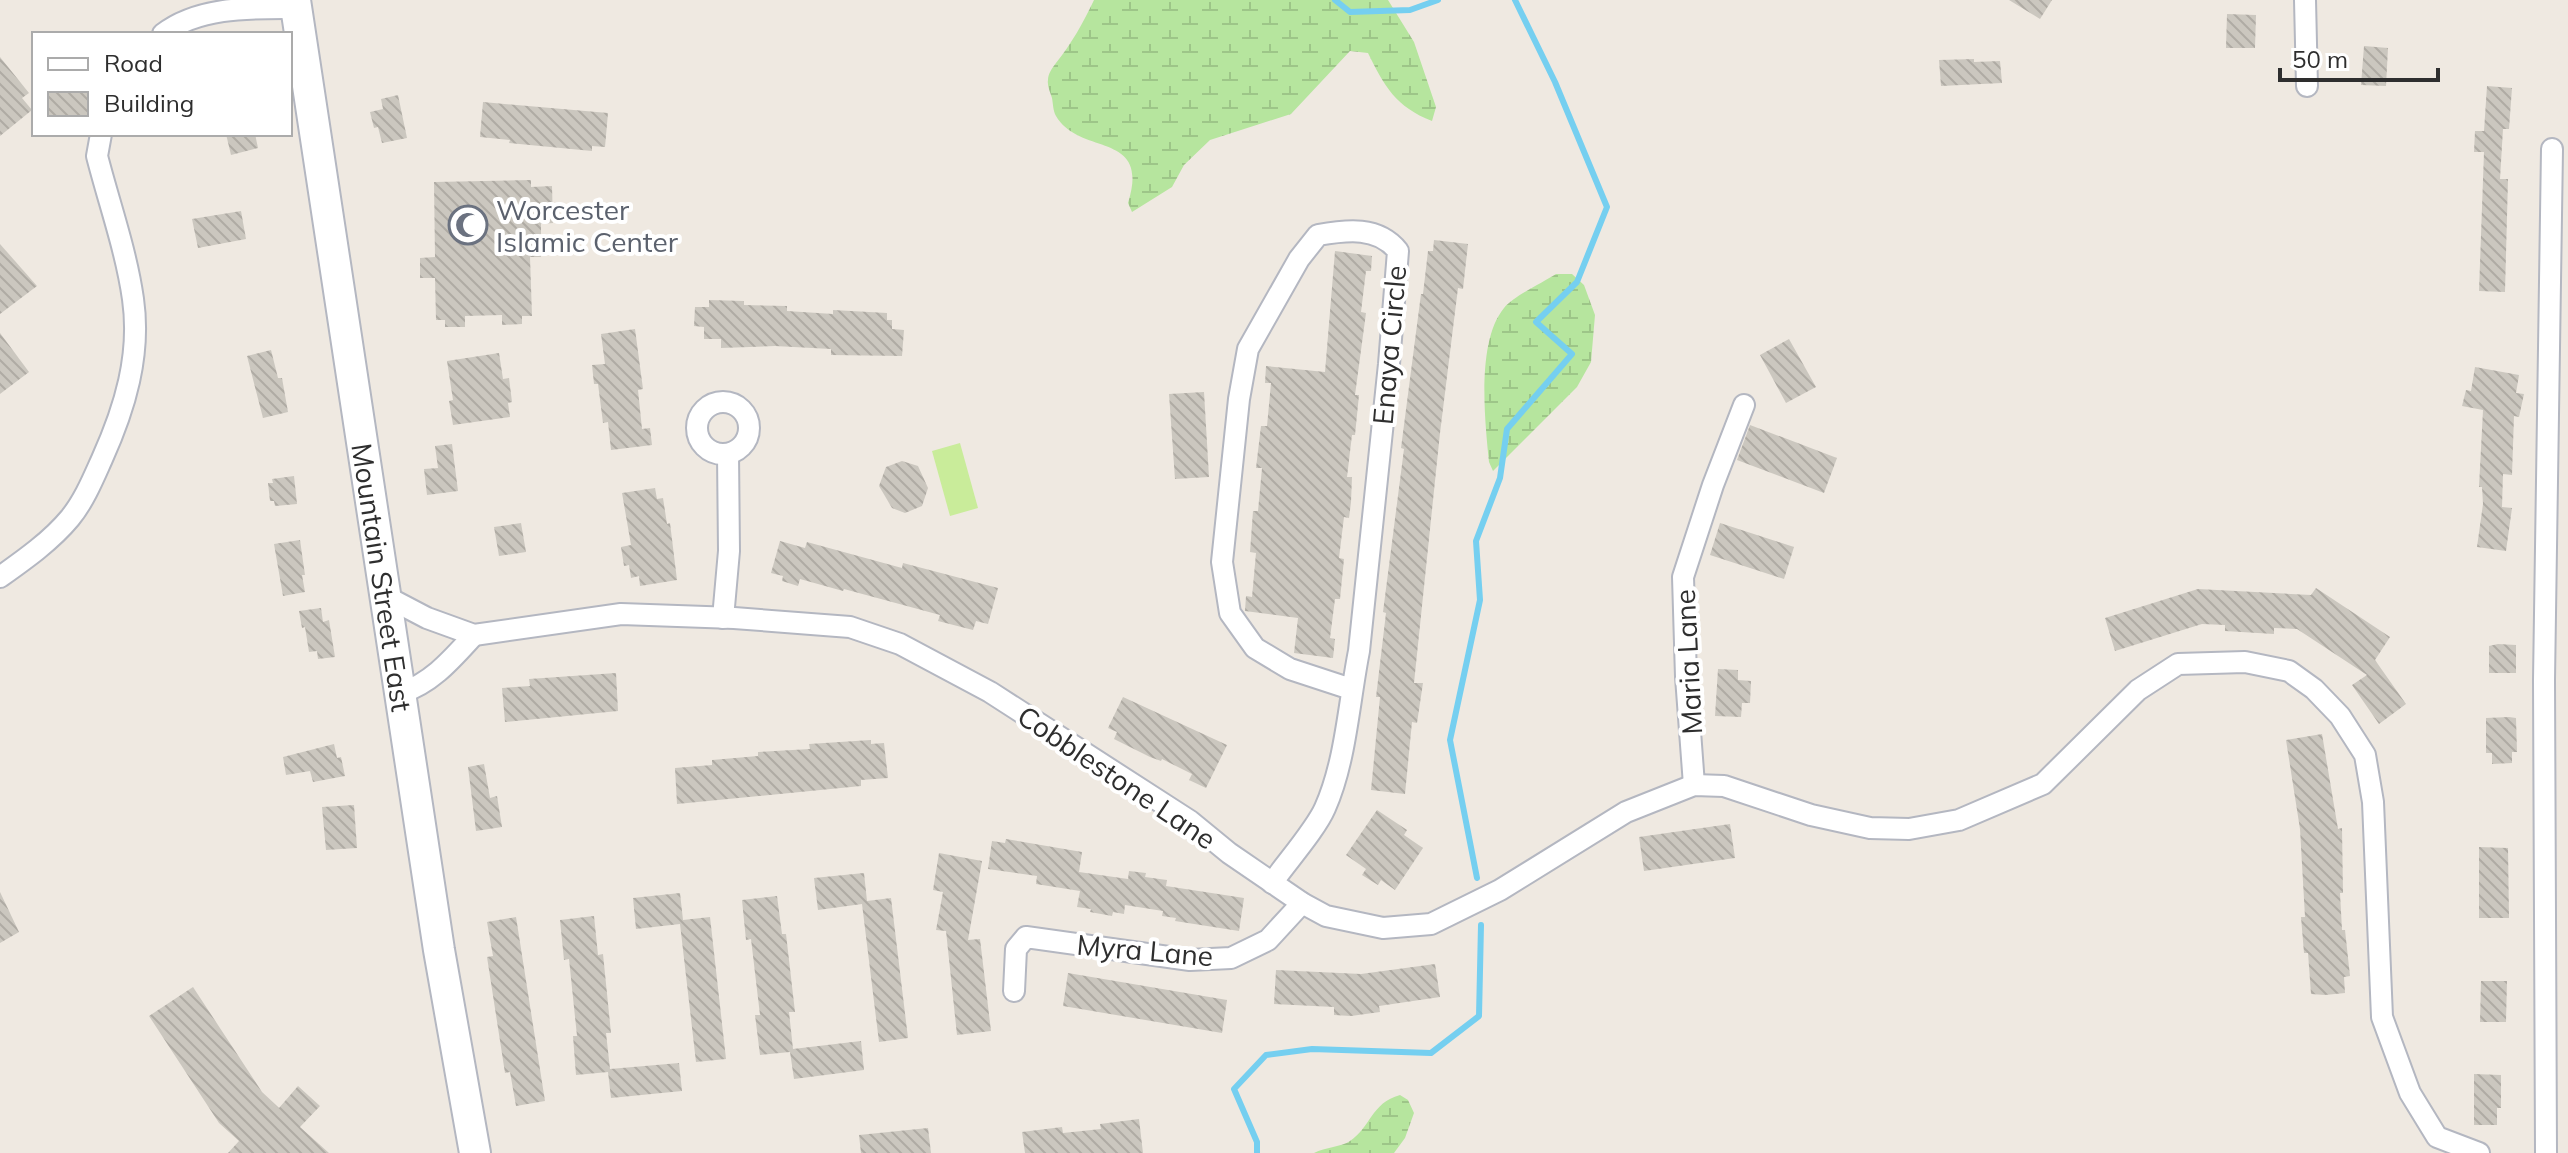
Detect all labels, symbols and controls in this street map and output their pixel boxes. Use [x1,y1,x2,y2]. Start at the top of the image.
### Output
legend [32,32,292,136]
scale bar [2280,32,2438,82]
text: 50 m [2292,44,2348,74]
text: Road [104,48,163,78]
text: Building [104,88,194,118]
place label: Worcester Islamic Center [496,192,679,259]
mosque icon: Worcester Islamic Center [447,204,489,246]
street label: Enaya Circle [1365,264,1413,426]
street label: Mountain Street East [345,441,420,714]
street label: Maria Lane [1667,588,1709,736]
street label: Cobblestone Lane [1011,698,1223,856]
street label: Myra Lane [1075,927,1215,973]

